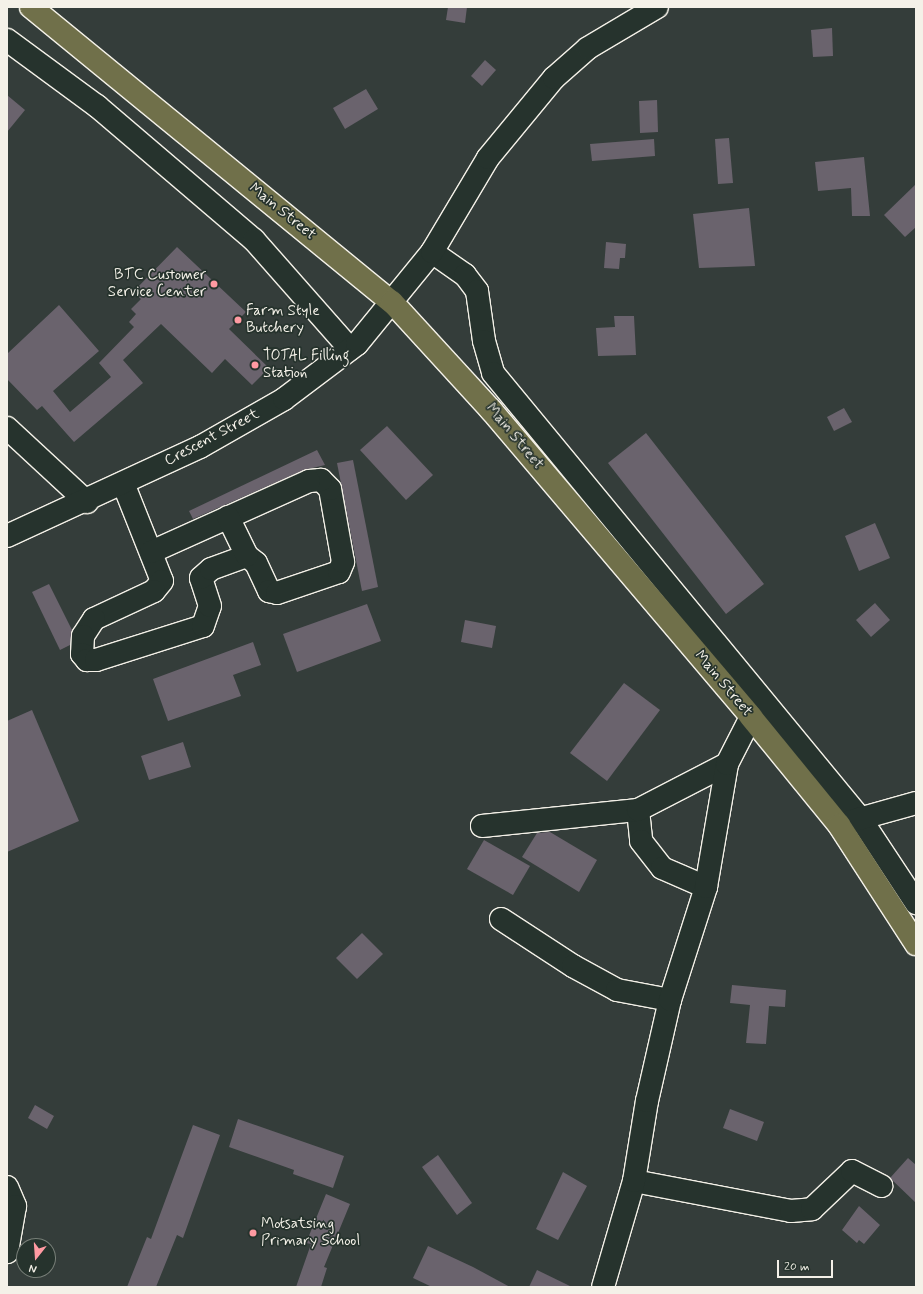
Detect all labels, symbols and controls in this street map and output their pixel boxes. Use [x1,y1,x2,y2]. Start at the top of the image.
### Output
street label: Main Street [245,180,319,244]
place label: BTC Customer Service Center [111,266,206,301]
marker: BTC Customer Service Center [209,279,219,289]
place label: Farm Style Butchery [246,302,320,337]
marker: Farm Style Butchery [233,315,243,325]
place label: TOTAL Filling Station [263,347,349,382]
marker: TOTAL Filling Station [250,360,260,370]
street label: Main Street [481,401,547,473]
street label: Crescent Street [162,406,262,470]
street label: Main Street [690,648,756,720]
place label: Motsatsing Primary School [261,1215,360,1250]
marker: Motsatsing Primary School [248,1228,258,1238]
north arrow [16,1238,56,1278]
scale bar [779,1252,835,1278]
text: 20 m [784,1259,810,1275]
text: N [27,1261,38,1276]

